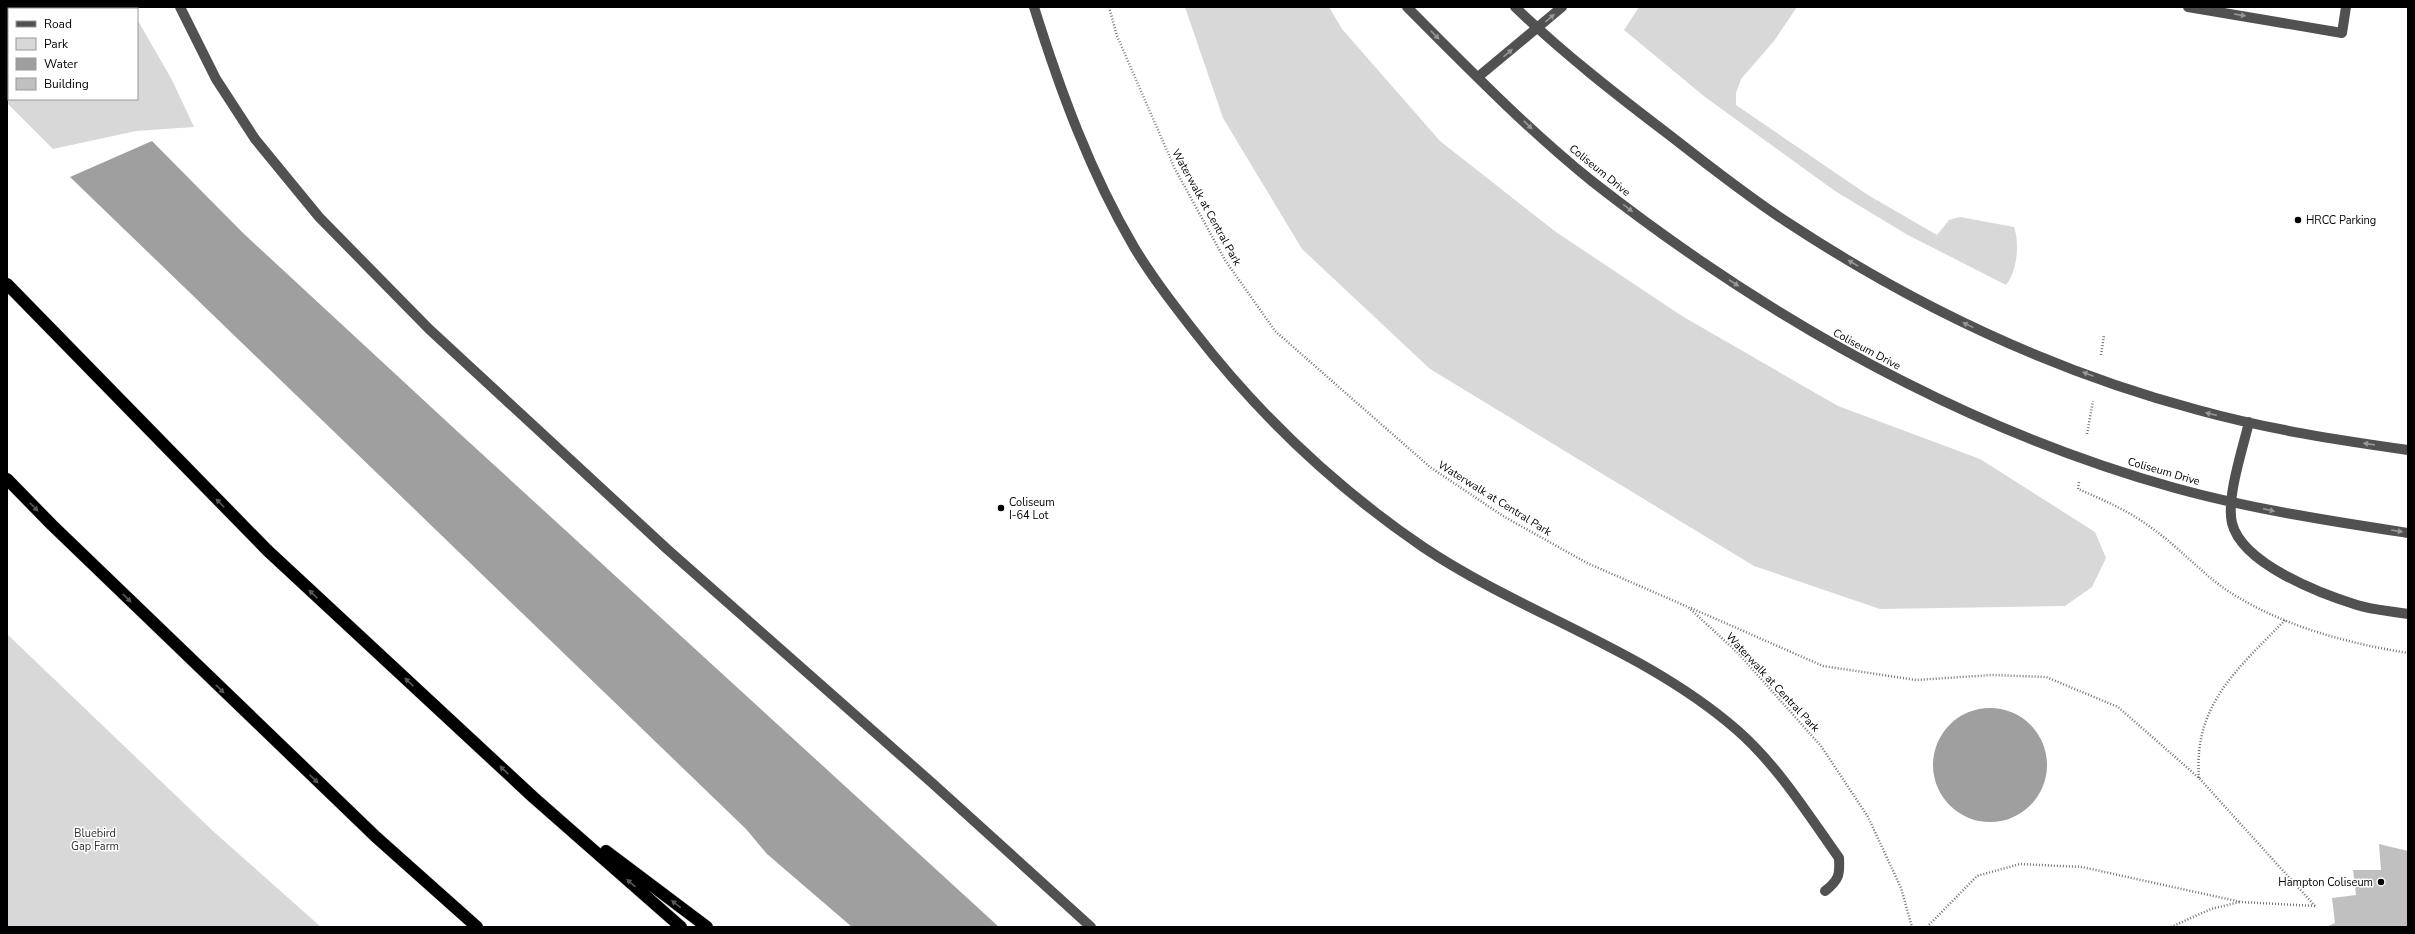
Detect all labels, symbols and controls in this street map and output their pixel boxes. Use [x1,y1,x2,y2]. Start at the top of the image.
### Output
legend [8,8,138,100]
one-way arrow [1544,13,1555,22]
one-way arrow [2234,13,2246,19]
text: Road [44,16,72,32]
one-way arrow [1430,30,1440,39]
text: Park [44,36,69,52]
one-way arrow [1502,48,1513,57]
text: Water [44,56,78,72]
text: Building [44,76,89,92]
one-way arrow [1523,120,1533,130]
street label: Coliseum Drive [1566,141,1633,200]
street label: Waterwalk at Central Park [1168,146,1245,269]
one-way arrow [1623,204,1634,212]
place label: HRCC Parking [2306,213,2376,228]
marker: HRCC Parking [2293,215,2303,225]
one-way arrow [1847,259,1859,266]
one-way arrow [1729,279,1739,287]
one-way arrow [1962,321,1973,328]
street label: Coliseum Drive [1830,325,1903,374]
one-way arrow [2081,371,2093,377]
one-way arrow [2205,410,2218,416]
one-way arrow [2363,441,2375,447]
street label: Coliseum Drive [2126,454,2202,489]
street label: Waterwalk at Central Park [1435,457,1555,540]
place label: Coliseum I-64 Lot [1009,495,1055,523]
one-way arrow [215,498,225,508]
one-way arrow [29,502,39,512]
marker: Coliseum I-64 Lot [996,503,1006,513]
one-way arrow [2263,507,2275,513]
one-way arrow [2391,528,2403,534]
one-way arrow [308,589,319,598]
one-way arrow [122,593,132,603]
street label: Waterwalk at Central Park [1722,629,1823,736]
one-way arrow [404,677,414,687]
one-way arrow [215,684,225,694]
one-way arrow [499,766,509,775]
one-way arrow [309,774,319,783]
park label: Bluebird Gap Farm [71,826,119,854]
place label: Hampton Coliseum [2278,875,2373,890]
marker: Hampton Coliseum [2376,877,2386,887]
one-way arrow [626,878,636,887]
one-way arrow [671,899,682,908]

